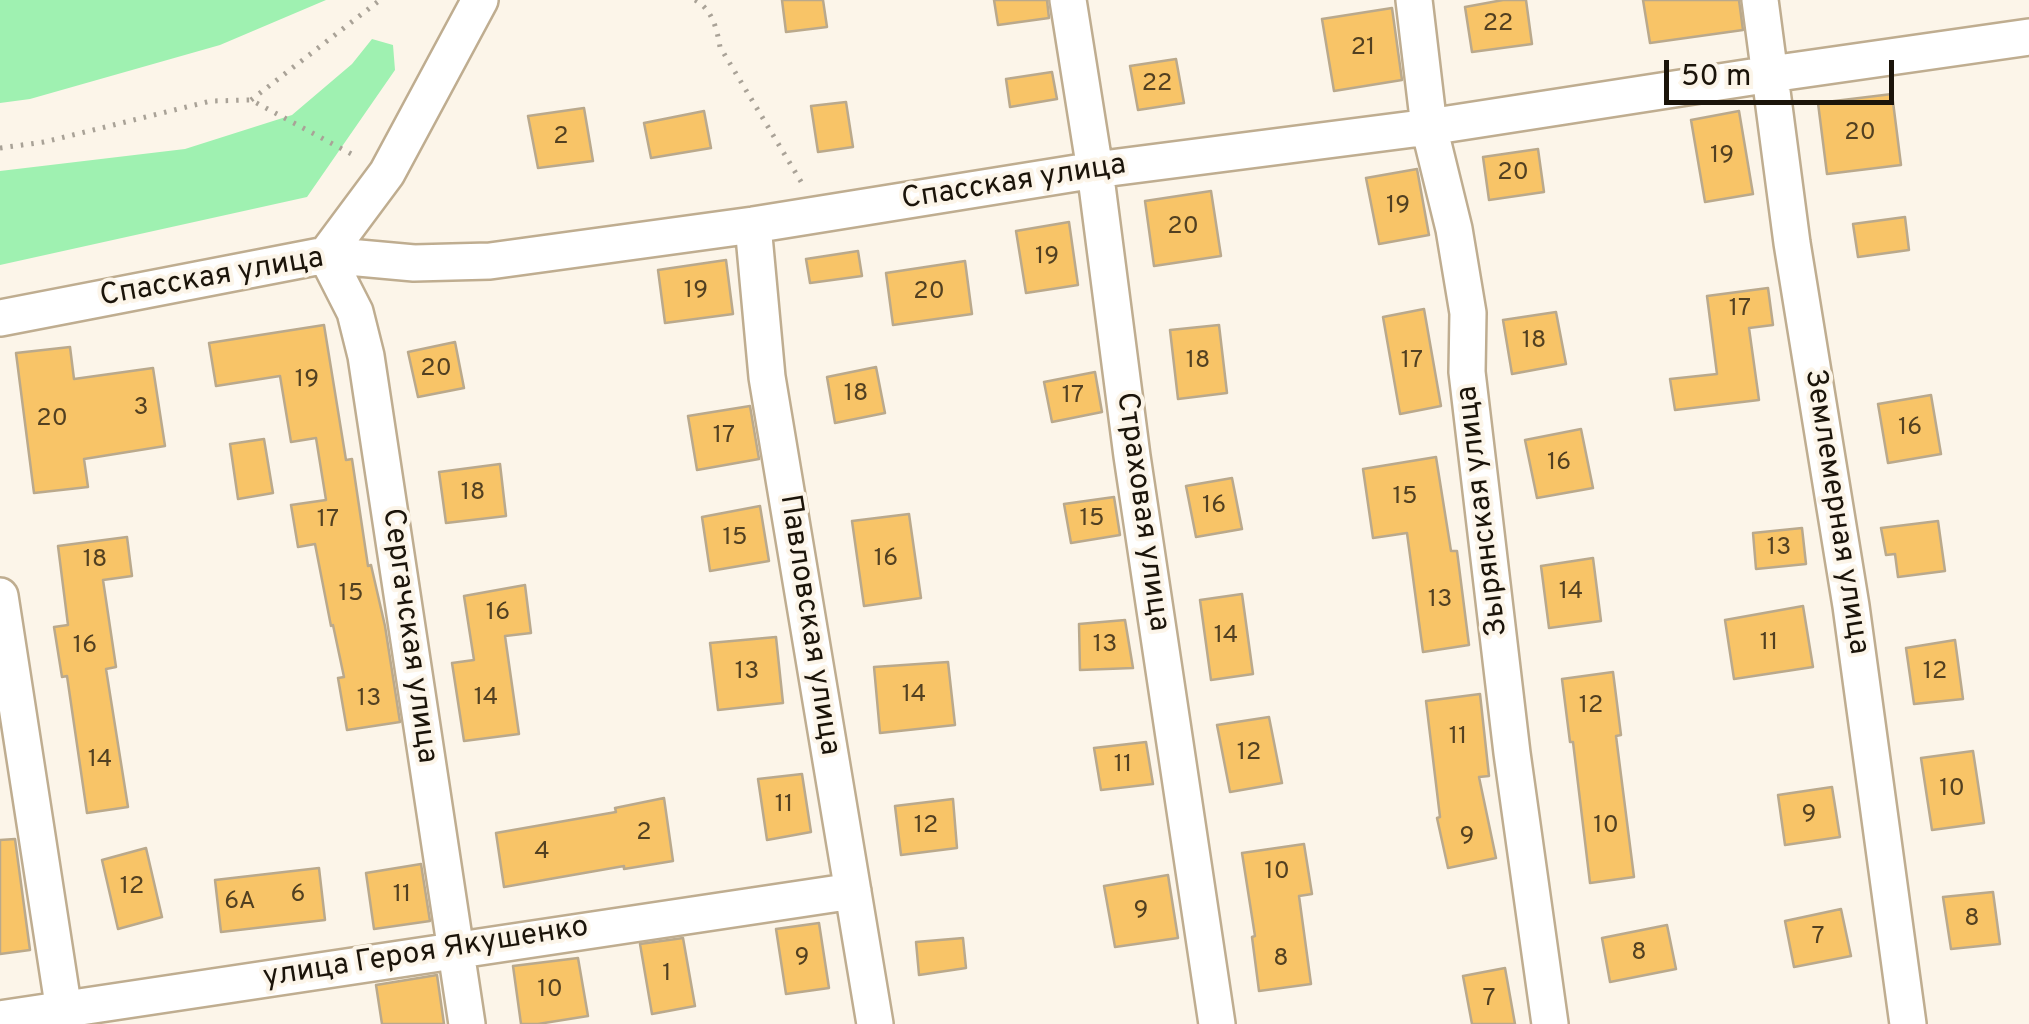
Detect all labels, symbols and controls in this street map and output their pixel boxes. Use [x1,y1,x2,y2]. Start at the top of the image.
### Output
house number: 22 [1483,10,1513,40]
house number: 21 [1351,34,1375,64]
scale bar [1669,40,1899,102]
text: 50 m [1681,59,1751,96]
house number: 22 [1142,70,1172,100]
house number: 20 [1844,119,1876,149]
house number: 2 [553,123,569,153]
house number: 19 [1710,142,1734,172]
street label: Спасская улица [899,149,1129,219]
house number: 20 [1497,159,1529,189]
house number: 19 [1386,192,1410,222]
house number: 20 [1167,213,1199,243]
street label: Спасская улица [97,242,327,316]
house number: 19 [1035,243,1059,273]
house number: 19 [684,277,708,307]
house number: 20 [913,278,945,308]
house number: 17 [1729,295,1751,325]
house number: 18 [1522,327,1546,357]
house number: 18 [1186,347,1210,377]
house number: 17 [1401,347,1423,377]
house number: 20 [420,355,452,385]
house number: 19 [295,366,319,396]
street label: Землемерная улица [1795,367,1875,657]
house number: 18 [844,380,868,410]
house number: 17 [1062,382,1084,412]
street label: Зырянская улица [1451,384,1517,638]
street label: Страховая улица [1106,390,1176,634]
house number: 3 [133,394,149,424]
house number: 20 [36,405,68,435]
house number: 16 [1898,414,1922,444]
house number: 17 [713,422,735,452]
house number: 16 [1547,449,1571,479]
house number: 18 [461,479,485,509]
house number: 15 [1393,483,1417,513]
street label: Павловская улица [770,492,846,758]
house number: 16 [1202,492,1226,522]
house number: 15 [1080,505,1104,535]
house number: 17 [317,506,339,536]
street label: Сергачская улица [372,506,444,766]
house number: 15 [723,524,747,554]
house number: 13 [1767,534,1791,564]
house number: 16 [874,545,898,575]
house number: 18 [83,546,107,576]
house number: 14 [1559,578,1583,608]
house number: 15 [339,580,363,610]
house number: 13 [1428,586,1452,616]
house number: 16 [486,599,510,629]
house number: 14 [1214,622,1238,652]
house number: 11 [1760,629,1778,659]
house number: 13 [1093,631,1117,661]
house number: 16 [73,632,97,662]
house number: 13 [735,658,759,688]
house number: 12 [1923,658,1947,688]
house number: 14 [902,681,926,711]
house number: 14 [474,684,498,714]
house number: 13 [357,685,381,715]
house number: 12 [1579,692,1603,722]
house number: 11 [1449,723,1467,753]
house number: 12 [1237,739,1261,769]
house number: 14 [88,746,112,776]
house number: 11 [1114,751,1132,781]
house number: 10 [1939,775,1965,805]
house number: 11 [775,791,793,821]
house number: 9 [1802,801,1816,831]
house number: 12 [914,812,938,842]
house number: 10 [1593,812,1619,842]
house number: 2 [636,819,652,849]
house number: 9 [1460,823,1474,853]
house number: 4 [534,838,550,868]
house number: 10 [1264,858,1290,888]
house number: 12 [120,873,144,903]
house number: 6 [291,881,305,911]
house number: 11 [393,881,411,911]
house number: 6А [224,888,256,918]
house number: 9 [1134,897,1148,927]
house number: 8 [1964,905,1980,935]
street label: улица Героя Якушенко [261,910,591,998]
house number: 7 [1811,923,1825,953]
house number: 8 [1631,939,1647,969]
house number: 9 [795,944,809,974]
house number: 8 [1273,945,1289,975]
house number: 1 [662,960,672,990]
house number: 10 [537,976,563,1006]
house number: 7 [1482,985,1496,1015]

